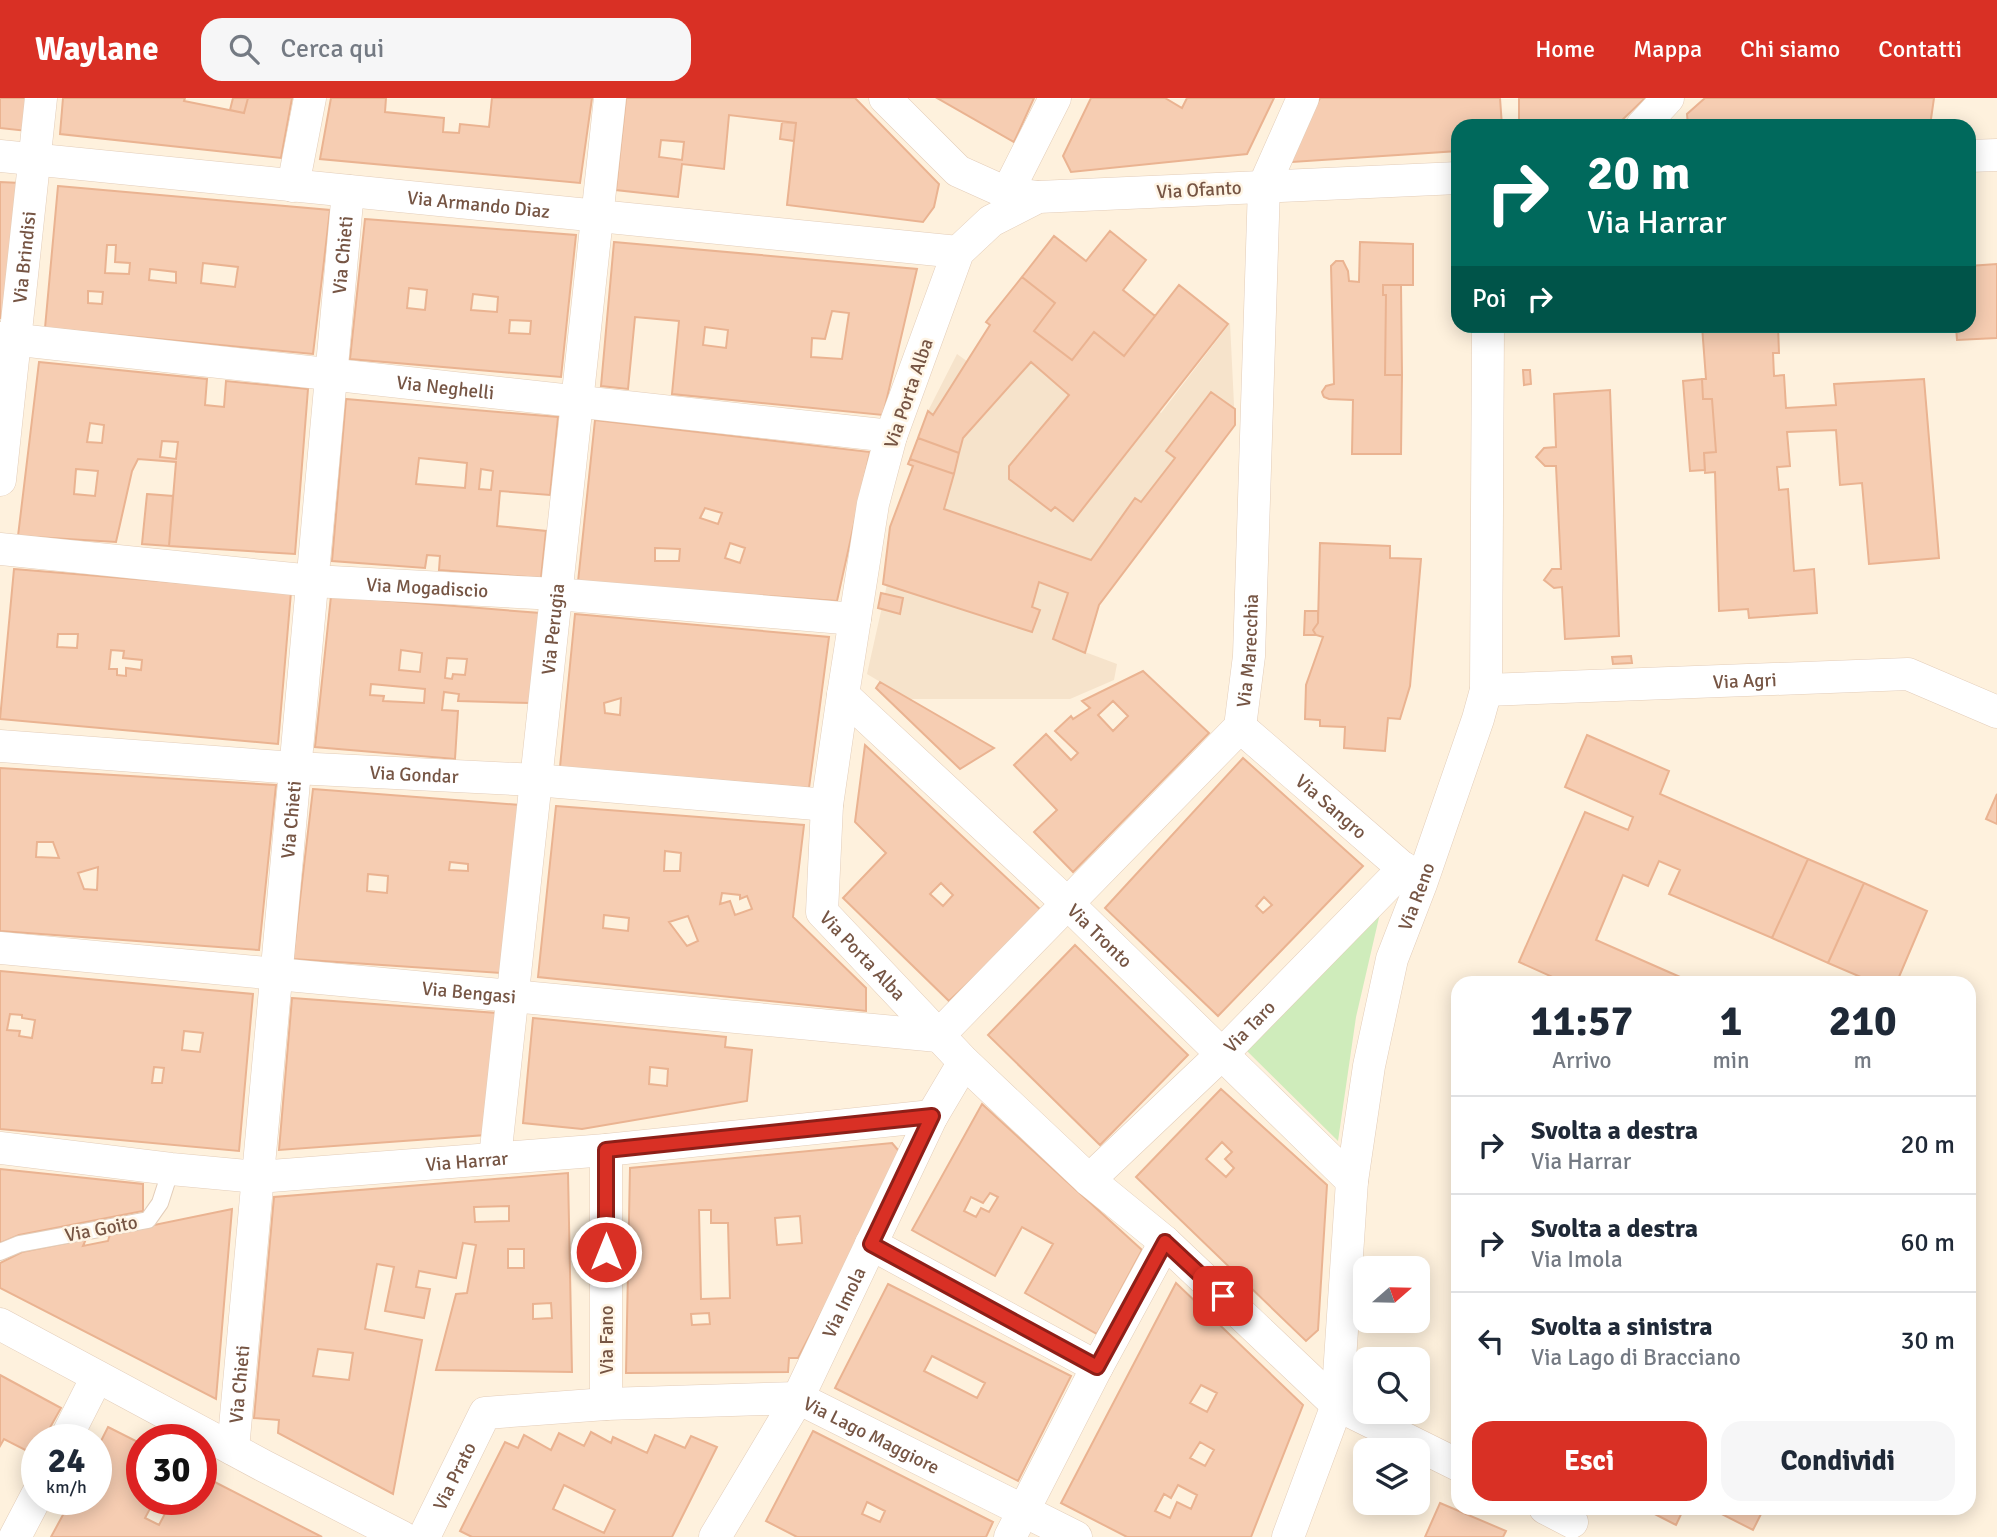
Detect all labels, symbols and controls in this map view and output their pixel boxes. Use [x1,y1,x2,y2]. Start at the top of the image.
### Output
search box [201,18,691,81]
text: Waylane [35,29,159,70]
icon: search [225,30,263,68]
text: Cerca qui [281,33,384,65]
text: Home [1535,34,1595,64]
text: Mappa [1633,34,1702,64]
text: Chi siamo [1740,34,1840,64]
text: Contatti [1878,34,1962,64]
text: 20 m [1587,143,1690,203]
icon: right [1472,147,1563,238]
street label: Via Ofanto [1156,176,1242,204]
street label: Via Armando Diaz [406,186,551,224]
text: Via Harrar [1587,203,1726,242]
street label: Via Brindisi [8,210,42,305]
street label: Via Chieti [328,215,359,295]
icon: right [1521,280,1559,318]
text: Poi [1472,283,1507,315]
street label: Via Porta Alba [879,335,939,451]
street label: Via Neghelli [395,371,495,405]
street label: Via Mogadiscio [365,573,489,603]
street label: Via Perugia [536,582,570,676]
street label: Via Marecchia [1232,593,1264,709]
street label: Via Agri [1712,668,1777,694]
street label: Via Gondar [369,761,459,789]
street label: Via Sangro [1290,769,1372,845]
street label: Via Chieti [276,780,307,860]
street label: Via Reno [1393,859,1441,934]
street label: Via Tronto [1062,899,1137,973]
street label: Via Porta Alba [814,906,910,1006]
street label: Via Bengasi [421,977,517,1009]
street label: Via Taro [1219,996,1281,1058]
text: 11:57 [1530,996,1633,1047]
text: 1 [1720,996,1742,1047]
text: 210 [1829,996,1897,1047]
text: Arrivo [1552,1046,1611,1075]
text: min [1712,1046,1750,1075]
text: m [1854,1046,1872,1075]
text: Svolta a destra [1531,1115,1698,1147]
icon: right [1472,1126,1510,1164]
text: 20 m [1900,1129,1955,1161]
street label: Via Harrar [425,1147,509,1177]
text: Via Harrar [1531,1147,1631,1176]
street label: Via Goito [63,1210,140,1248]
text: Svolta a destra [1531,1213,1698,1245]
position arrow [569,1215,643,1289]
icon: right [1472,1224,1510,1262]
text: 60 m [1900,1227,1955,1259]
text: Via Imola [1531,1245,1623,1274]
north arrow [1353,1256,1430,1334]
map controls [1353,1256,1430,1515]
street label: Via Imola [817,1263,872,1342]
pin [1193,1266,1253,1326]
icon: arrive [1204,1277,1242,1315]
street label: Via Fano [595,1305,619,1375]
text: Svolta a sinistra [1531,1311,1713,1343]
icon: left [1472,1322,1510,1360]
text: 30 m [1900,1325,1955,1357]
text: Via Lago di Bracciano [1531,1343,1741,1372]
street label: Via Chieti [224,1344,255,1424]
button: search [1353,1347,1430,1424]
street label: Via Lago Maggiore [799,1392,943,1480]
button: Esci [1472,1421,1707,1501]
button: Condividi [1721,1421,1955,1501]
speed limit sign: 30 [126,1424,217,1515]
street label: Via Prato [428,1438,482,1515]
button: layers [1353,1438,1430,1515]
text: 24 [48,1439,85,1482]
text: km/h [46,1476,87,1498]

